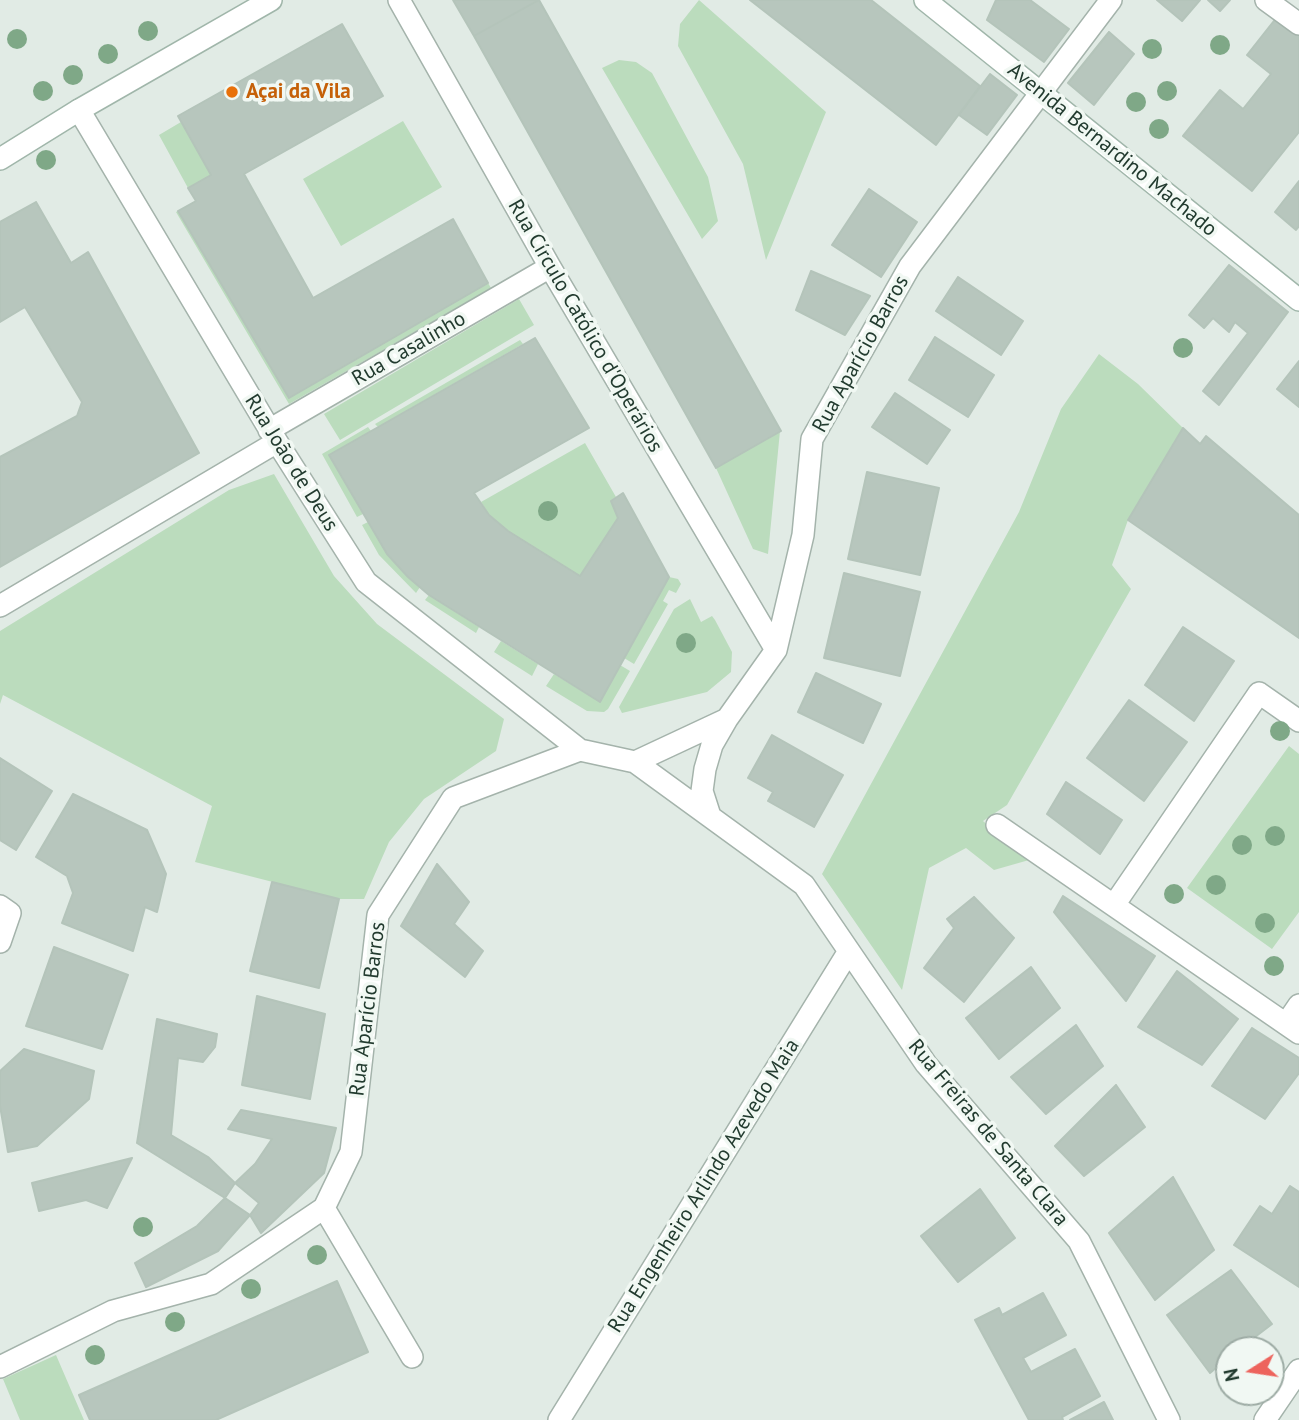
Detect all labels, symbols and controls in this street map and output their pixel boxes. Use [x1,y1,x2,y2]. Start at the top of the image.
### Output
street label: Avenida Bernardino Machado [1002,58,1222,242]
place label: Açai da Vila [246,79,351,105]
marker: Açai da Vila [224,84,240,100]
street label: Rua Círculo Católico d'Operários [502,195,668,457]
street label: Rua Aparício Barros [807,271,915,437]
street label: Rua Casalinho [348,306,470,392]
street label: Rua João de Deus [239,390,343,536]
street label: Rua Aparício Barros [345,920,391,1098]
street label: Rua Engenheiro Arlindo Azevedo Maia [603,1035,805,1337]
street label: Rua Freiras de Santa Clara [903,1035,1073,1231]
north arrow [1215,1336,1285,1406]
text: N [1218,1366,1244,1384]

